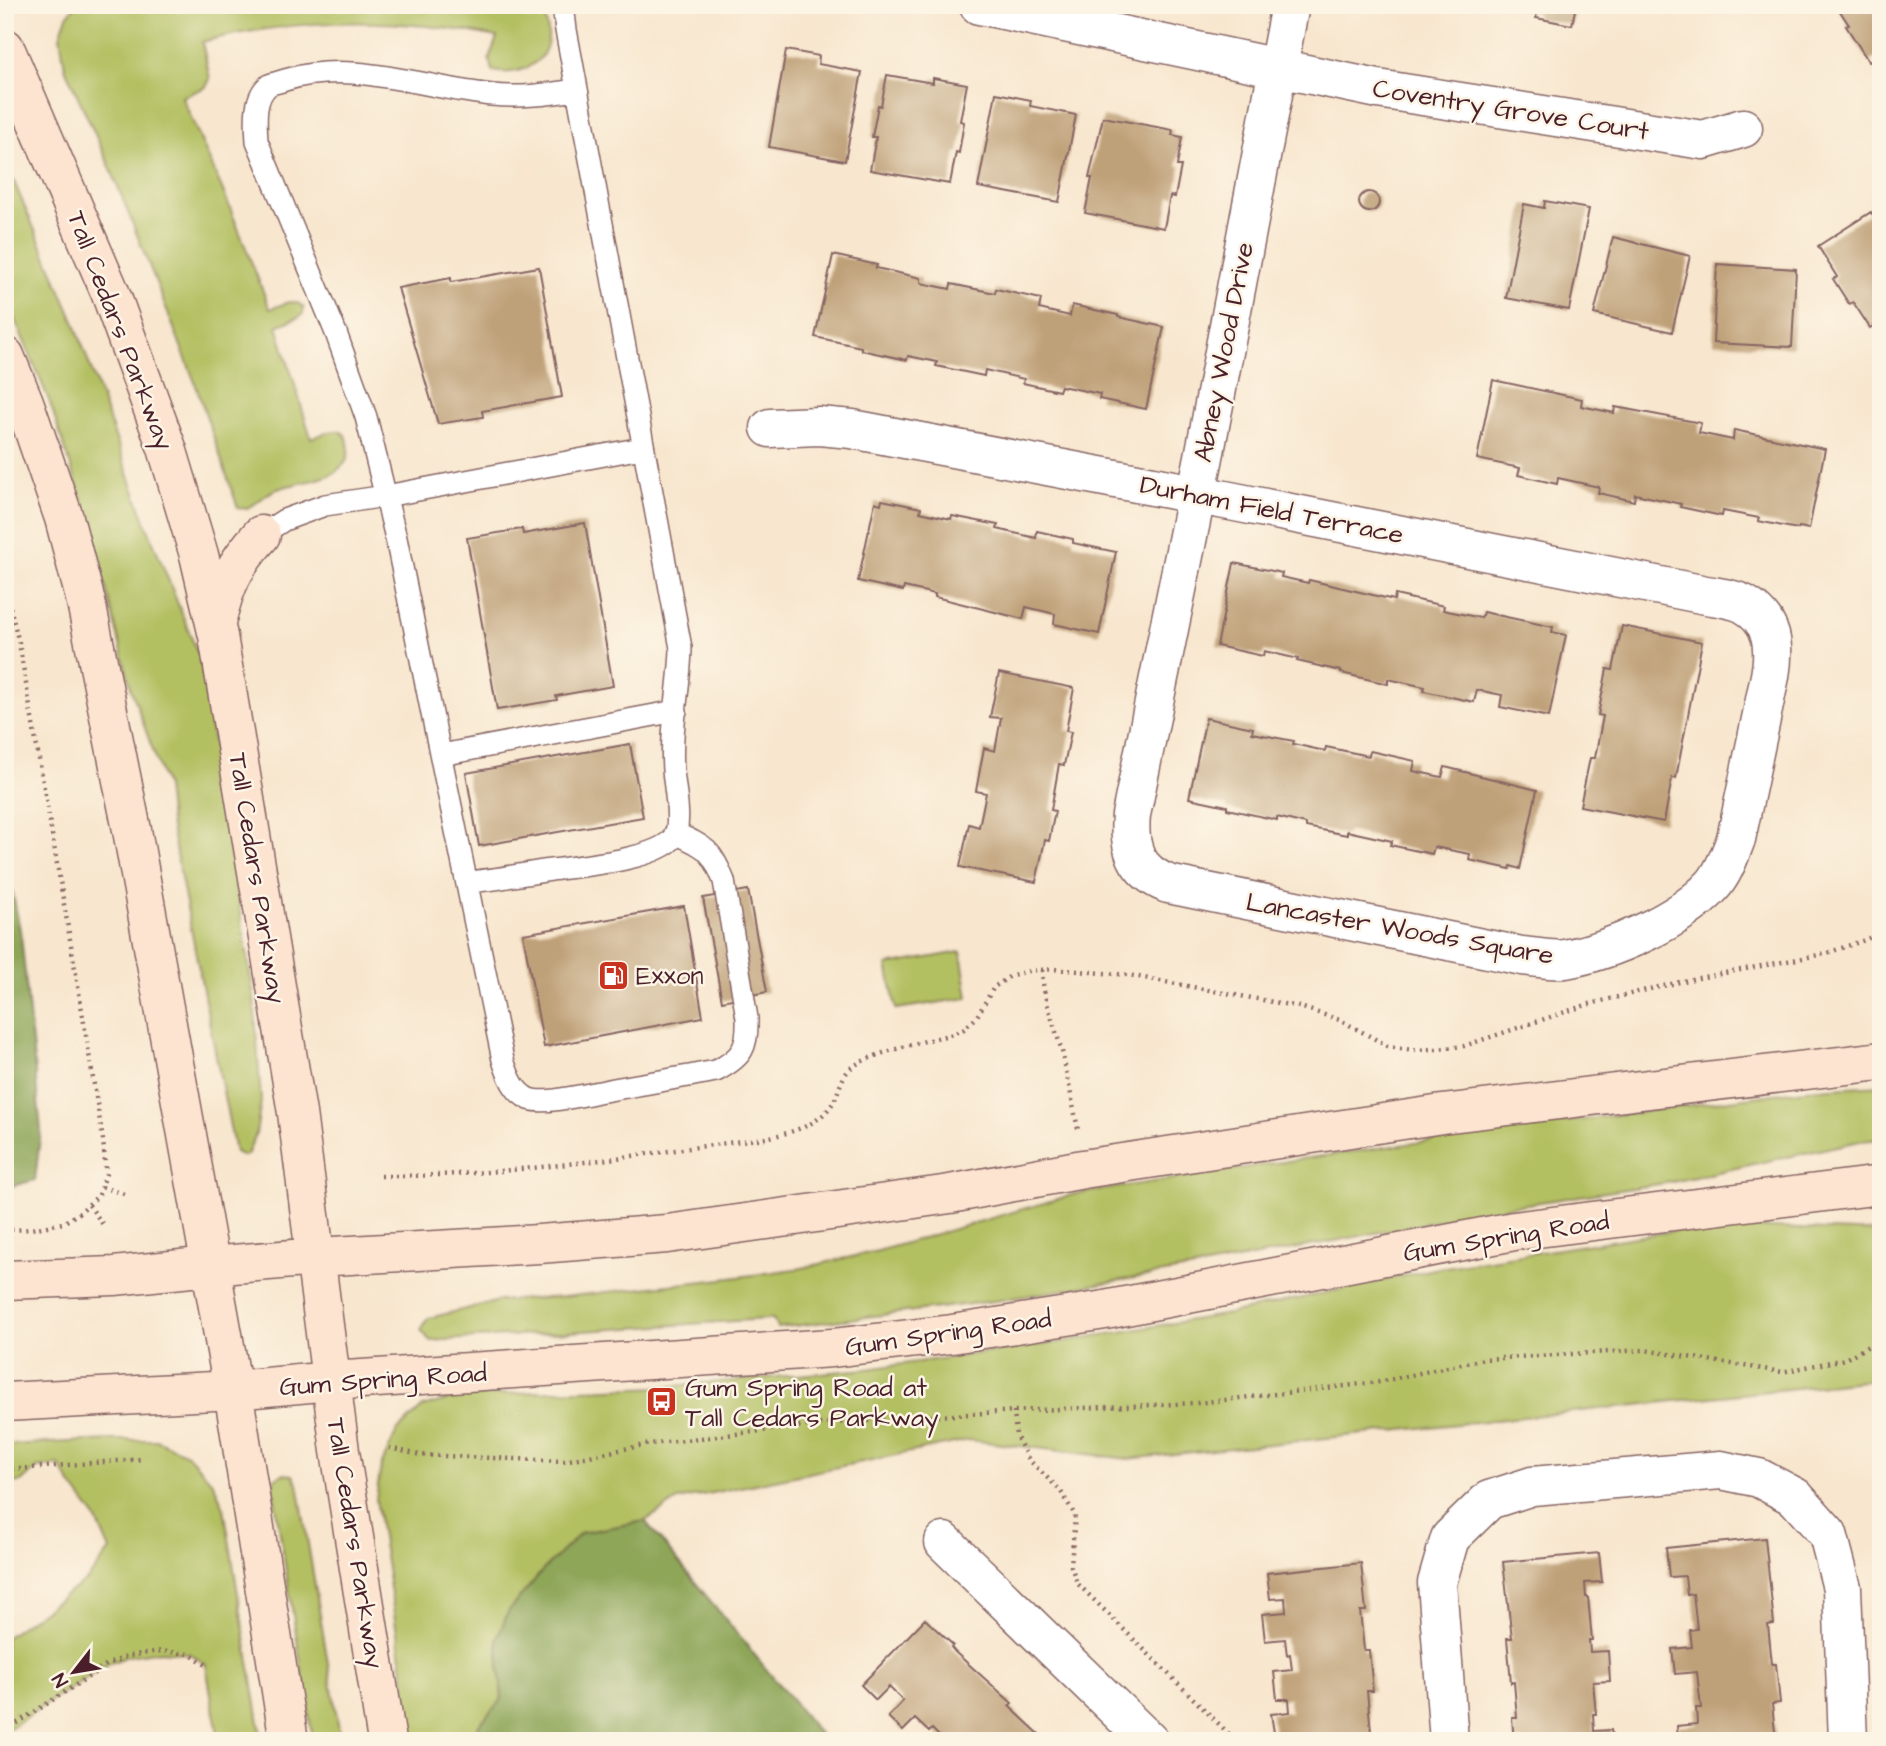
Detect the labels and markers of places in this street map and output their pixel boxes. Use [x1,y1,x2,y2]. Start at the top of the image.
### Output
fuel station icon: Exxon [596,958,630,992]
place label: Exxon [636,958,704,994]
place label: Gum Spring Road at Tall Cedars Parkway [685,1370,939,1438]
bus stop icon: Gum Spring Road at Tall Cedars Parkway [645,1385,679,1419]

